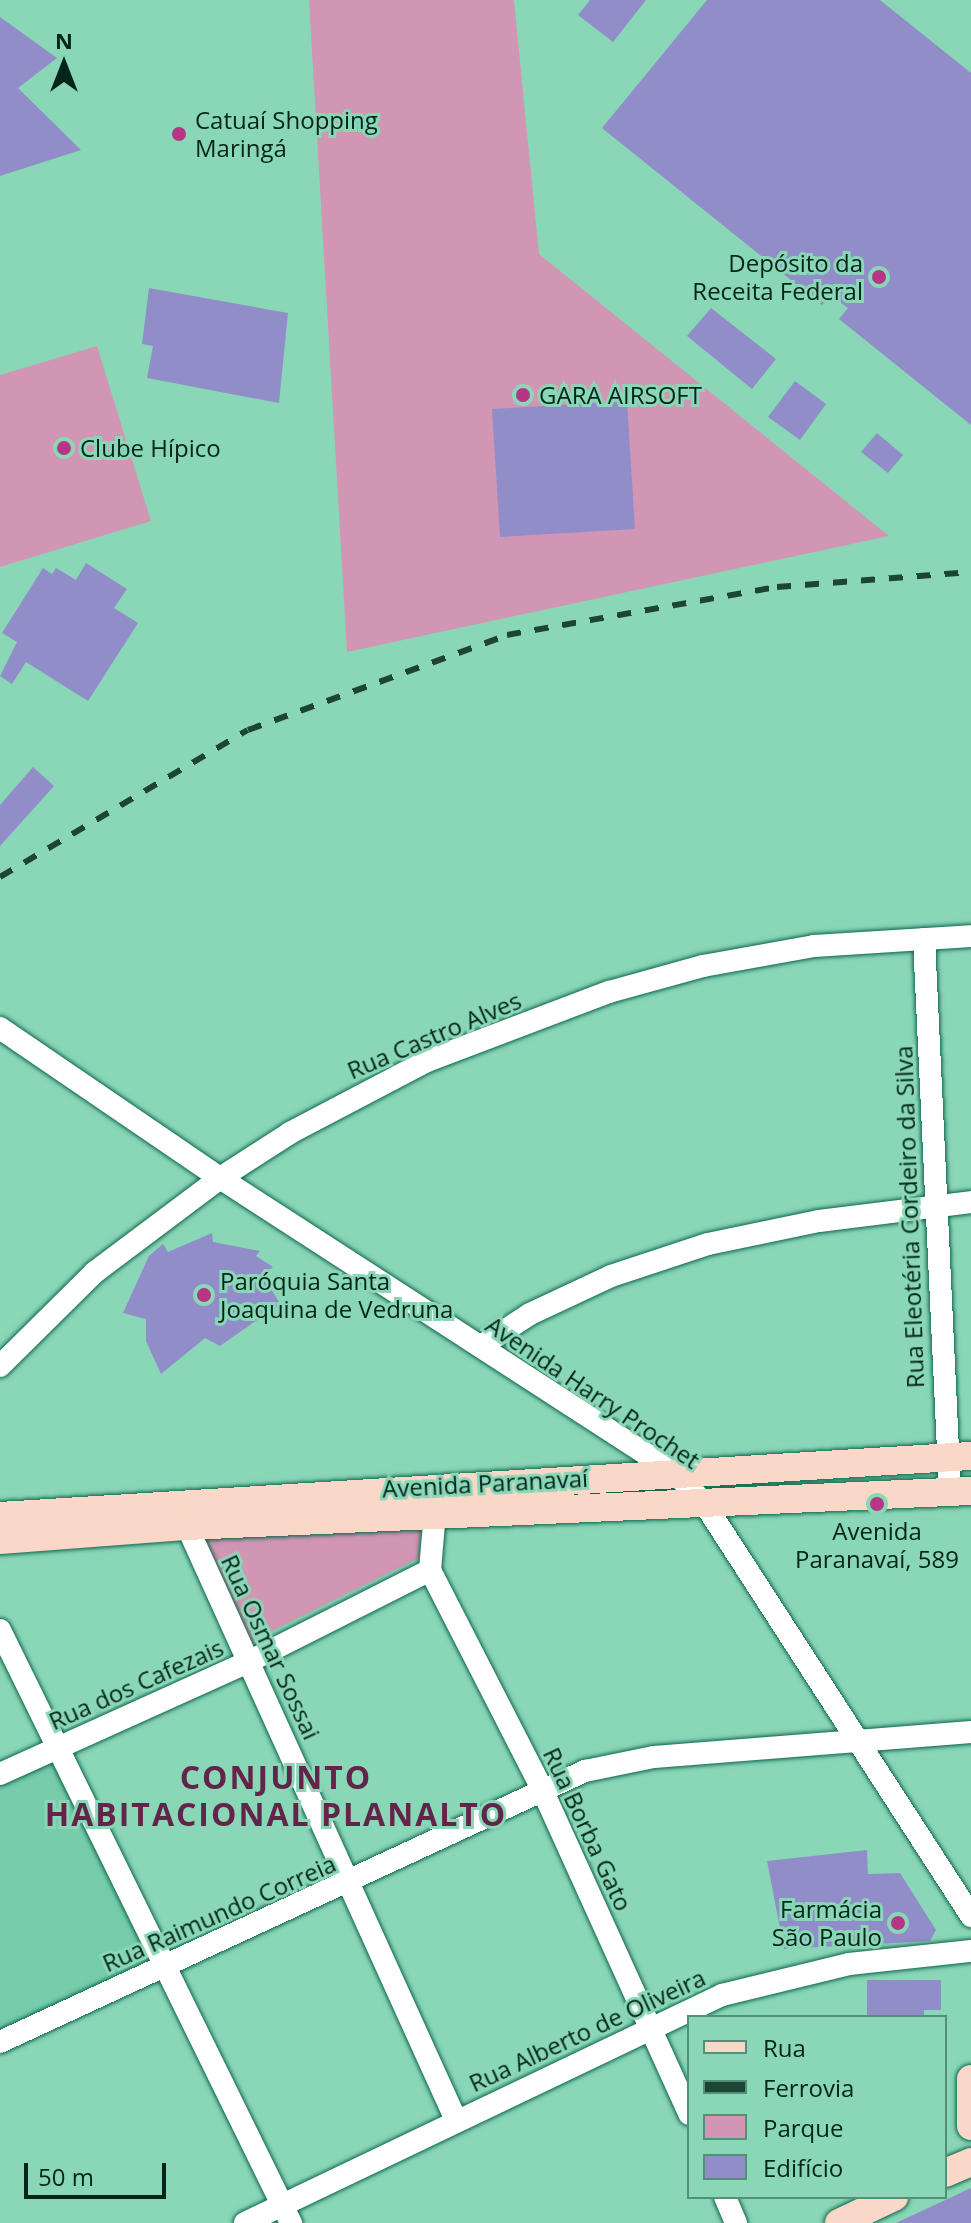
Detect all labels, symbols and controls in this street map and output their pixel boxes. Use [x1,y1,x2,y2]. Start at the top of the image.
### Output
north arrow [24,24,104,104]
text: N [55,25,73,55]
place label: Catuaí Shopping Maringá [195,106,378,162]
marker: Catuaí Shopping Maringá [170,125,188,143]
place label: Depósito da Receita Federal [692,249,863,305]
marker: Depósito da Receita Federal [870,268,888,286]
place label: GARA AIRSOFT [539,381,702,409]
marker: GARA AIRSOFT [514,386,532,404]
place label: Clube Hípico [80,434,221,462]
marker: Clube Hípico [55,439,73,457]
street label: Rua Castro Alves [343,985,525,1085]
street label: Rua Eleotéria Cordeiro da Silva [889,1045,929,1389]
place label: Paróquia Santa Joaquina de Vedruna [220,1267,453,1323]
marker: Paróquia Santa Joaquina de Vedruna [195,1286,213,1304]
street label: Avenida Harry Prochet [481,1310,705,1474]
street label: Avenida Paranavaí [381,1463,589,1503]
marker: Avenida Paranavaí, 589 [868,1495,886,1513]
place label: Avenida Paranavaí, 589 [795,1517,959,1573]
street label: Rua Osmar Sossai [216,1550,326,1744]
street label: Rua dos Cafezais [44,1633,228,1735]
street label: Rua Borba Gato [538,1743,638,1915]
district label: CONJUNTO HABITACIONAL PLANALTO [45,1759,507,1834]
street label: Rua Raimundo Correia [98,1849,340,1977]
place label: Farmácia São Paulo [772,1895,882,1951]
marker: Farmácia São Paulo [889,1914,907,1932]
street label: Rua Alberto de Oliveira [464,1963,710,2097]
legend [687,2015,947,2199]
text: Rua [763,2031,806,2064]
text: Ferrovia [763,2071,854,2104]
text: Parque [763,2111,843,2144]
scale bar [28,2147,170,2197]
text: Edifício [763,2151,843,2184]
text: 50 m [38,2160,94,2193]

